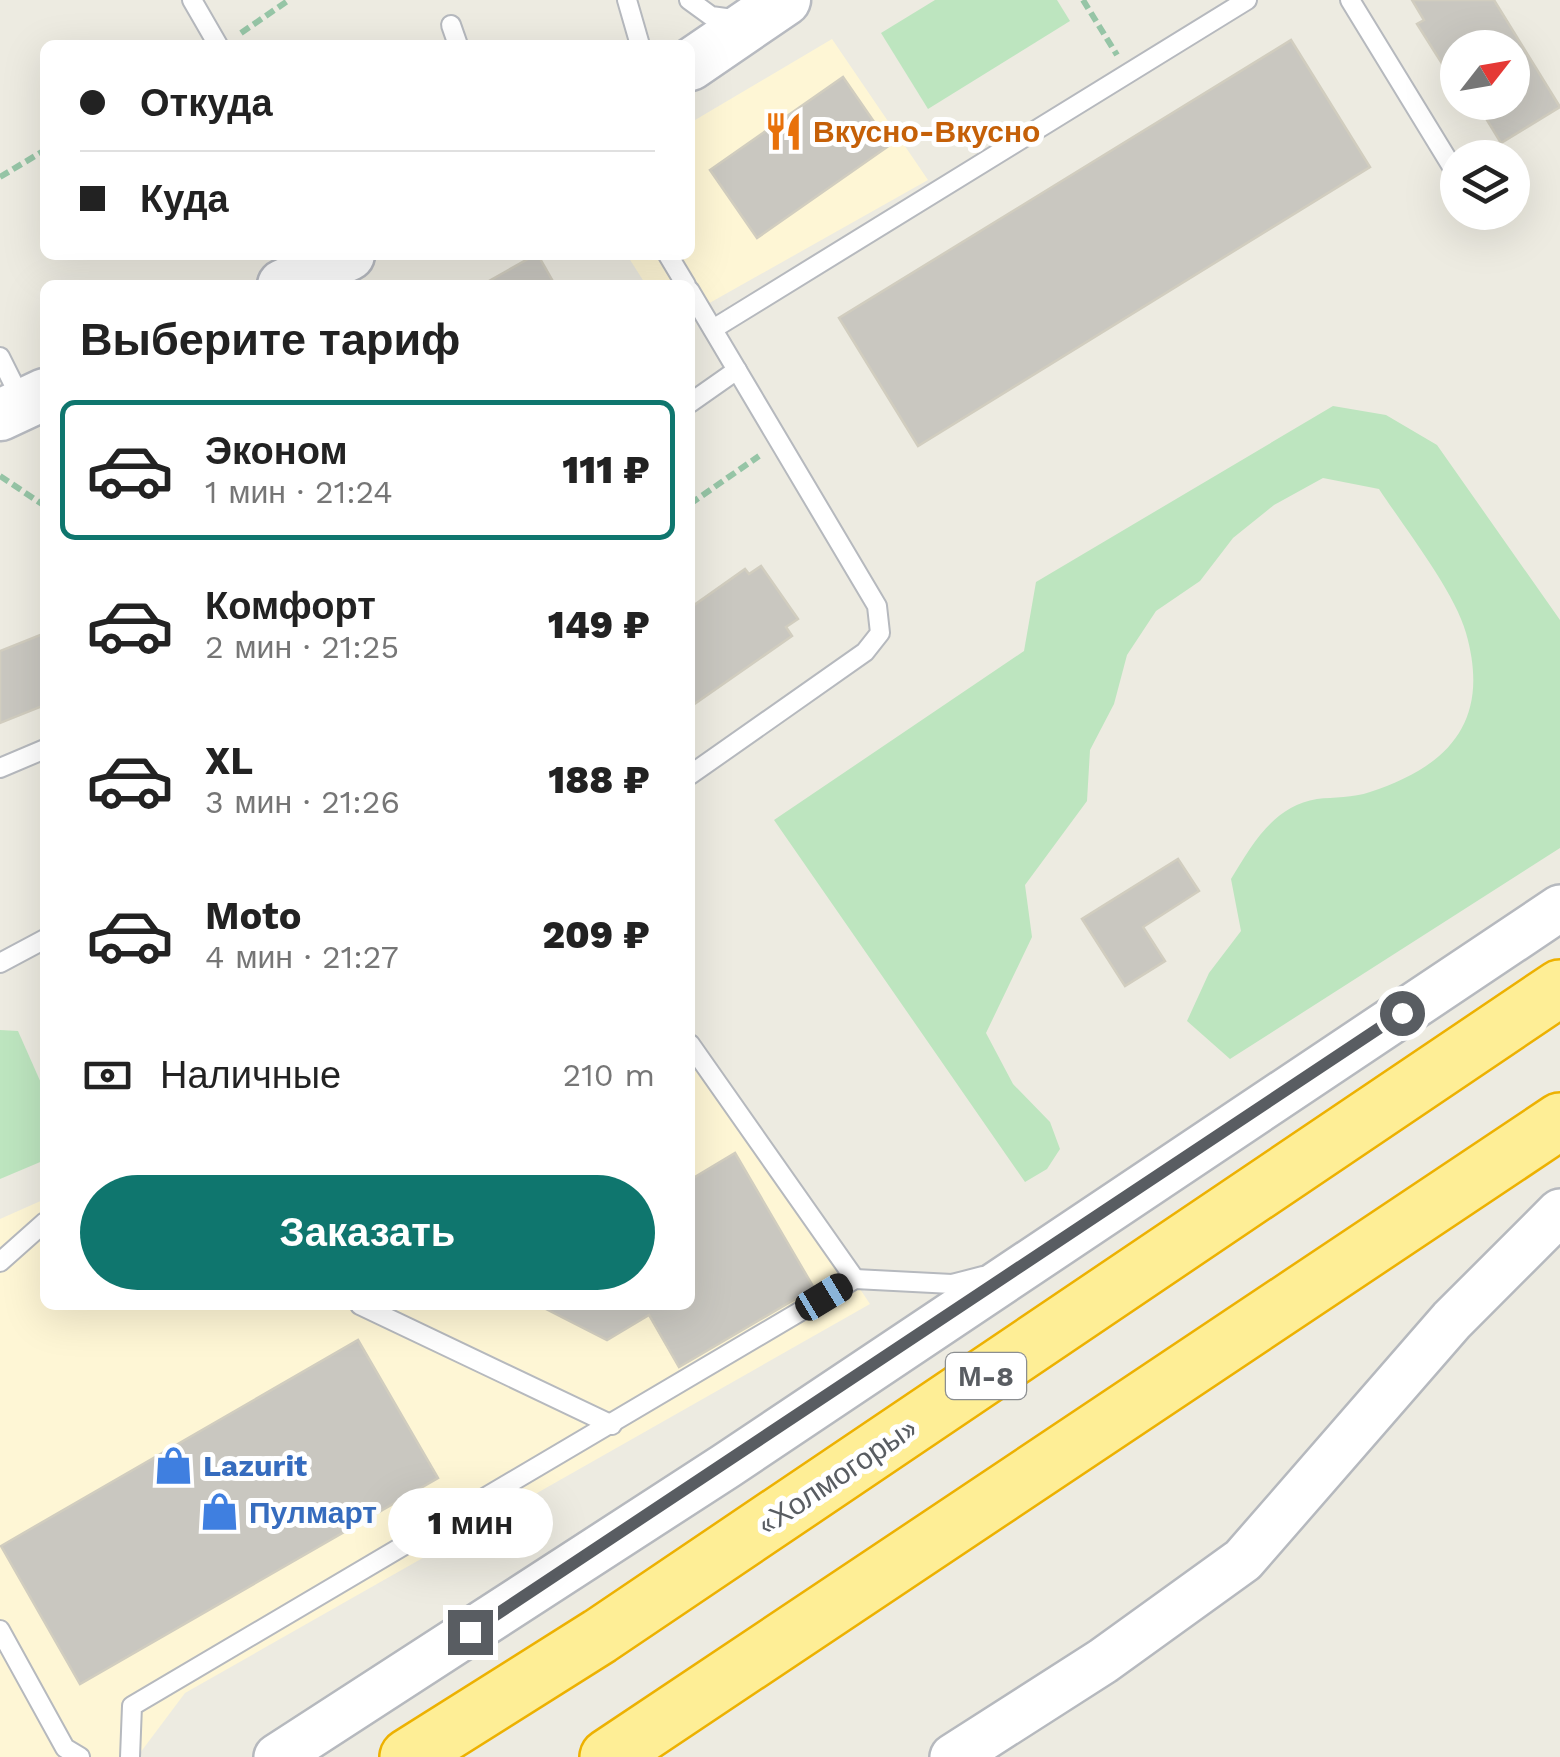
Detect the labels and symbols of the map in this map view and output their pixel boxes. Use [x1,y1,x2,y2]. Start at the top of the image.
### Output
north arrow [1440,30,1530,120]
restaurant icon: Вкусно-Вкусно [762,110,804,152]
place label: Вкусно-Вкусно [813,114,1040,149]
route start [1380,991,1425,1036]
car [791,1269,857,1325]
road number: М-8 [946,1353,1026,1399]
street label: «Холмогоры» [750,1410,924,1542]
shop icon: Lazurit [152,1444,194,1486]
place label: Lazurit [203,1448,307,1483]
callout: 1 мин [388,1487,552,1557]
shop icon: Пулмарт [198,1491,240,1533]
place label: Пулмарт [249,1495,377,1530]
route end [448,1610,493,1655]

